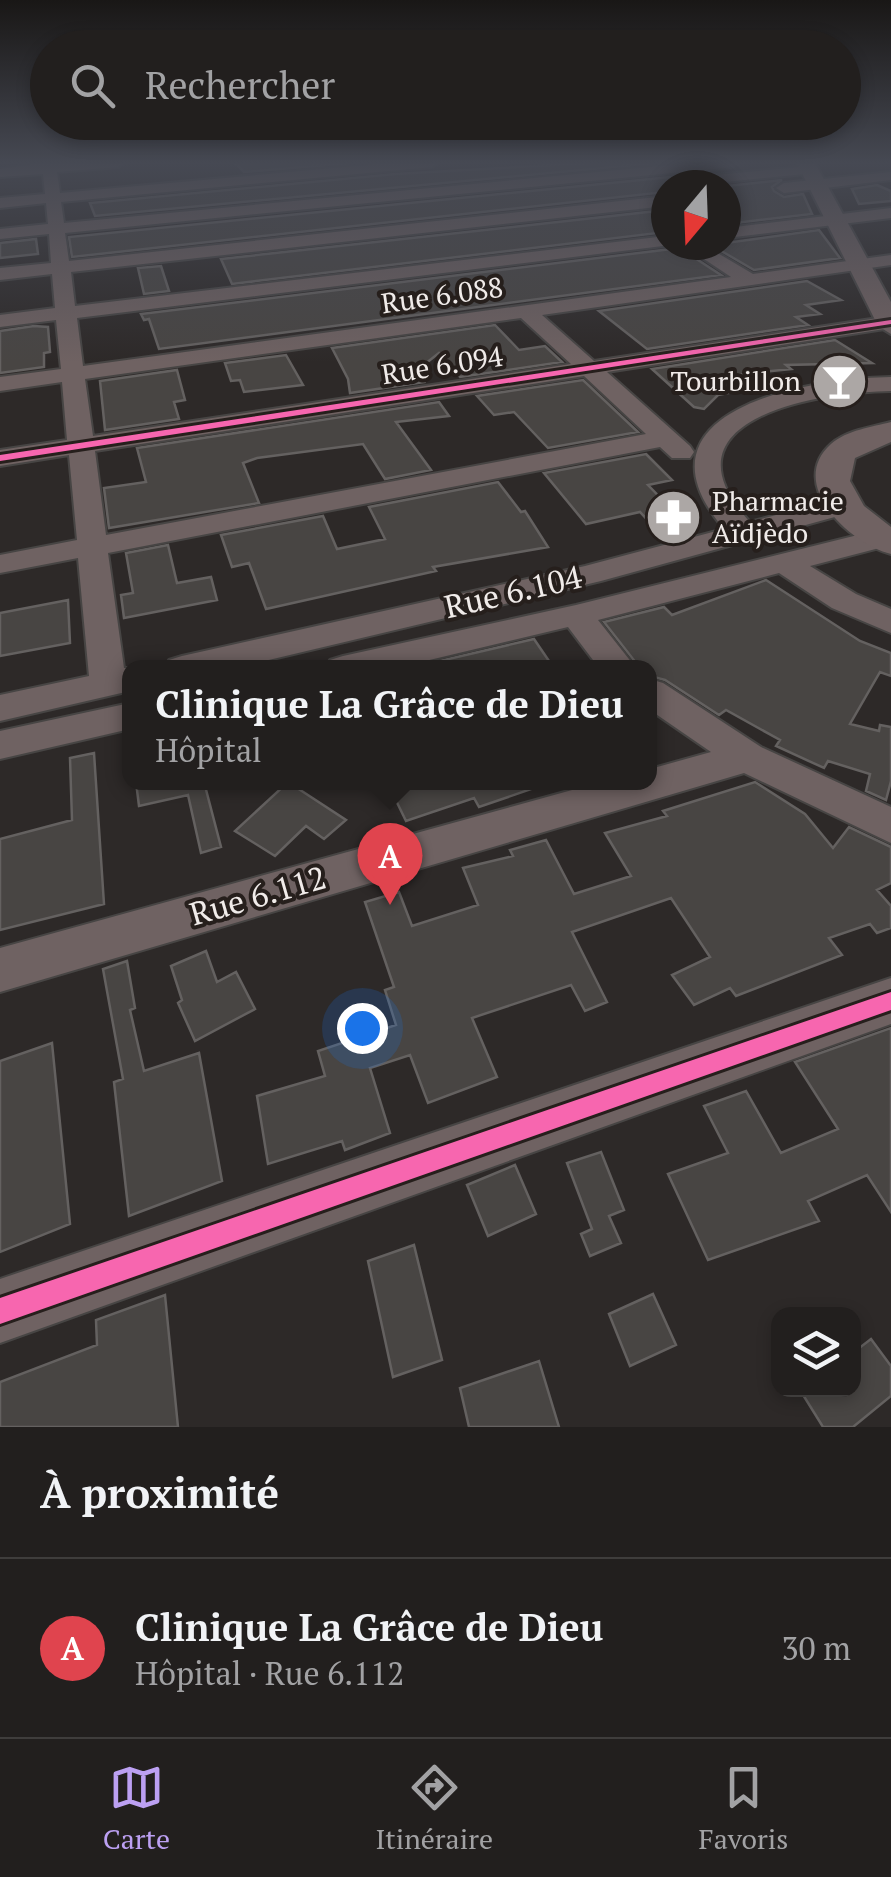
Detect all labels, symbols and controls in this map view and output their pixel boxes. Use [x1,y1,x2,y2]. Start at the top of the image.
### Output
search box [30,30,861,140]
icon: search [65,58,120,113]
text: Rechercher [145,60,335,110]
north arrow [651,170,741,260]
street label: Rue 6.088 [379,268,505,321]
street label: Rue 6.094 [379,337,505,392]
bar icon: Tourbillon [810,351,870,411]
place label: Tourbillon [670,362,801,399]
place label: Pharmacie Aïdjèdo [712,482,844,551]
pharmacy icon: Pharmacie Aïdjèdo [643,487,703,547]
street label: Rue 6.104 [440,555,586,627]
popup [122,660,657,790]
text: Clinique La Grâce de Dieu [155,679,624,729]
text: Hôpital [155,729,262,771]
pin: A [358,822,422,905]
street label: Rue 6.112 [185,856,331,934]
your location [337,1003,388,1054]
map controls [771,1307,861,1397]
button: layers [771,1307,861,1397]
text: À proximité [40,1464,279,1520]
text: Clinique La Grâce de Dieu [135,1602,603,1652]
text: A [61,1627,84,1669]
text: 30 m [781,1627,851,1669]
text: Hôpital · Rue 6.112 [135,1652,404,1694]
tab: Carte [103,1760,170,1857]
tab: Itinéraire [375,1760,493,1857]
tab: Favoris [698,1760,788,1857]

